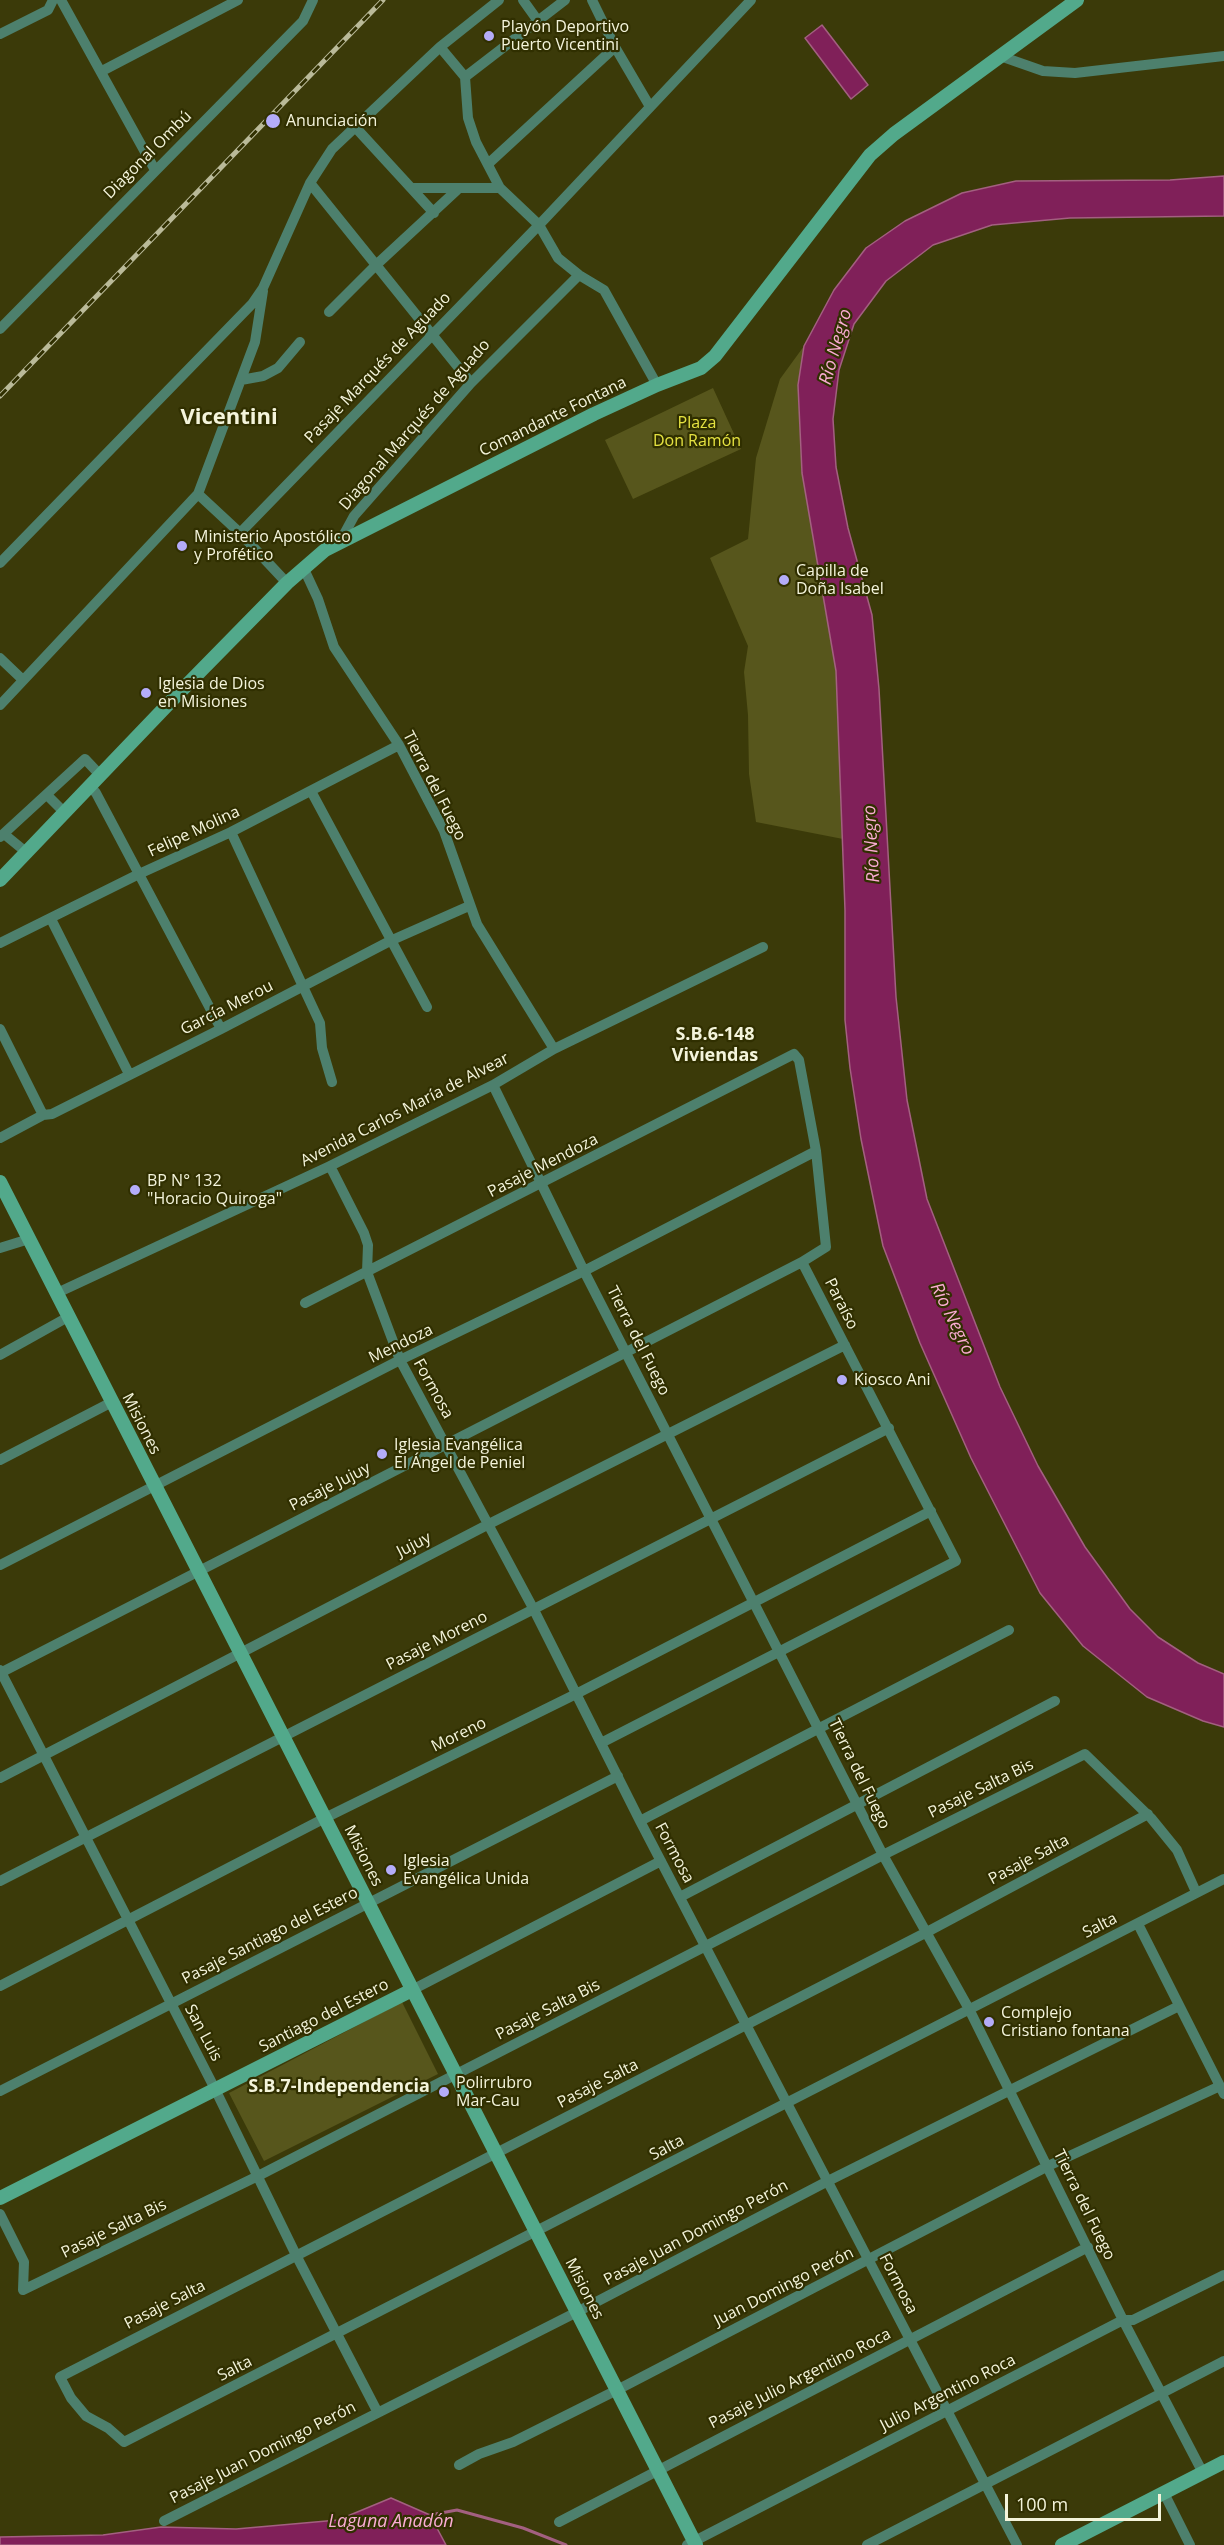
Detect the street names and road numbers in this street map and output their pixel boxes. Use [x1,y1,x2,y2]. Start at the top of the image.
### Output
street label: Diagonal Ombú [100,107,196,203]
street label: Pasaje Marqués de Aguado [301,289,455,447]
street label: Diagonal Marqués de Aguado [336,336,494,514]
street label: Comandante Fontana [476,373,630,461]
street label: Tierra del Fuego [398,728,470,844]
street label: Felipe Molina [145,802,243,862]
street label: García Merou [178,976,276,1040]
street label: Avenida Carlos María de Alvear [298,1049,512,1171]
street label: Pasaje Mendoza [485,1130,601,1202]
street label: Paraíso [820,1275,862,1333]
street label: Tierra del Fuego [602,1283,674,1399]
street label: Mendoza [366,1320,436,1368]
street label: Formosa [409,1356,457,1422]
street label: Misiones [117,1390,165,1458]
street label: Pasaje Jujuy [286,1458,374,1516]
street label: Jujuy [394,1528,434,1562]
street label: Pasaje Moreno [383,1607,491,1675]
street label: Moreno [428,1713,490,1757]
street label: Tierra del Fuego [824,1716,894,1832]
street label: Pasaje Salta Bis [925,1755,1037,1823]
street label: Formosa [650,1820,698,1886]
street label: Misiones [339,1822,387,1890]
street label: Pasaje Salta [985,1831,1073,1889]
street label: Pasaje Santiago del Estero [179,1883,361,1989]
street label: Salta [1079,1909,1121,1943]
street label: Santiago del Estero [256,1975,392,2057]
street label: Pasaje Salta Bis [493,1975,603,2045]
street label: San Luis [180,2001,226,2065]
street label: Pasaje Salta [554,2055,642,2113]
street label: Salta [646,2131,688,2165]
street label: Tierra del Fuego [1049,2147,1119,2263]
street label: Pasaje Juan Domingo Perón [600,2176,792,2290]
street label: Pasaje Salta Bis [58,2195,170,2263]
street label: Juan Domingo Perón [711,2244,857,2330]
street label: Formosa [875,2251,921,2317]
street label: Misiones [560,2255,608,2323]
street label: Pasaje Salta [121,2276,209,2334]
street label: Pasaje Julio Argentino Roca [706,2325,894,2433]
street label: Julio Argentino Roca [877,2351,1019,2435]
street label: Salta [214,2352,256,2386]
street label: Pasaje Juan Domingo Perón [167,2398,359,2508]

